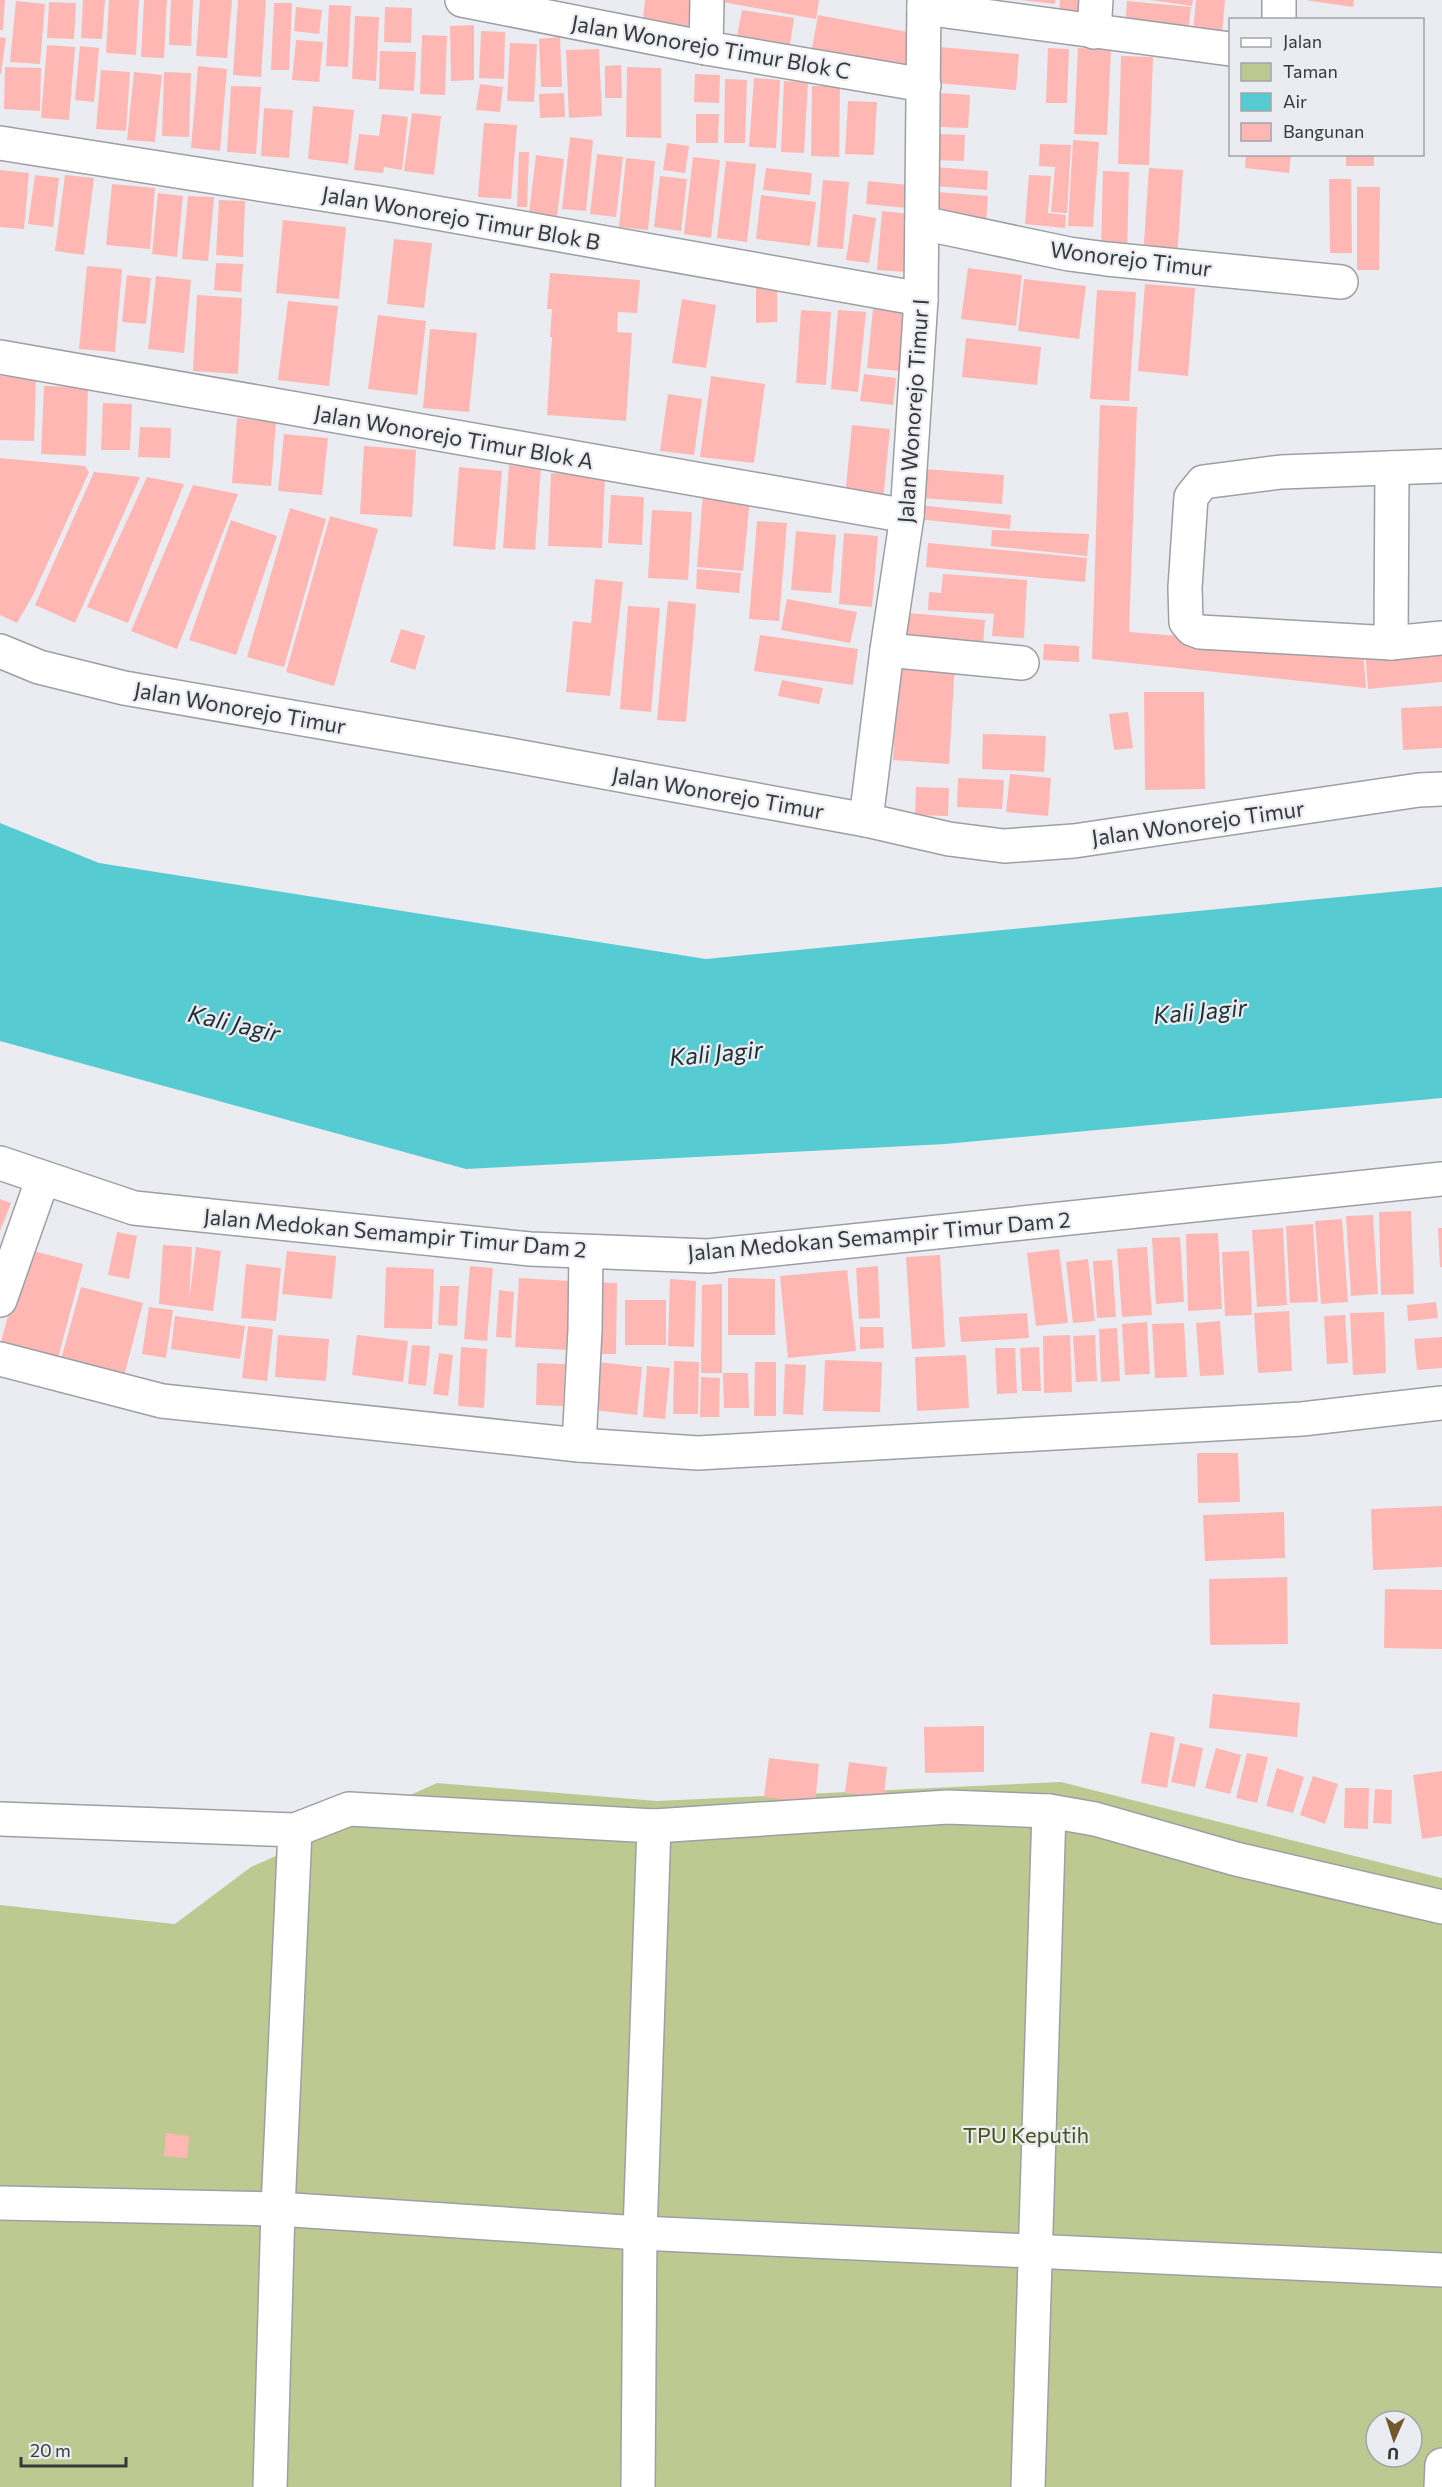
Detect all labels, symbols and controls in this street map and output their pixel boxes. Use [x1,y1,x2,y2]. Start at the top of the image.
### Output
street label: Jalan Wonorejo Timur Blok C [569,9,853,84]
legend [1229,18,1424,156]
text: Jalan [1283,30,1322,52]
text: Taman [1283,60,1338,82]
text: Air [1283,90,1307,112]
text: Bangunan [1283,120,1364,142]
street label: Jalan Wonorejo Timur Blok B [320,180,602,255]
street label: Wonorejo Timur [1049,235,1214,282]
street label: Jalan Wonorejo Timur I [891,298,934,524]
street label: Jalan Wonorejo Timur Blok A [312,399,596,474]
street label: Jalan Wonorejo Timur [132,676,348,739]
street label: Jalan Wonorejo Timur [610,761,826,824]
street label: Jalan Wonorejo Timur [1090,794,1306,851]
water label: Kali Jagir [1152,992,1249,1029]
water label: Kali Jagir [185,998,285,1048]
water label: Kali Jagir [668,1034,765,1071]
street label: Jalan Medokan Semampir Timur Dam 2 [203,1202,588,1263]
street label: Jalan Medokan Semampir Timur Dam 2 [686,1205,1071,1266]
park label: TPU Keputih [963,2121,1089,2148]
north arrow [1364,2409,1424,2469]
scale bar [21,2430,126,2468]
text: 20 m [30,2439,71,2461]
text: U [1387,2445,1400,2464]

